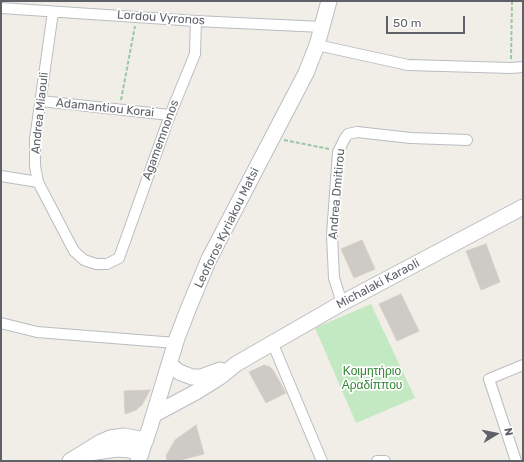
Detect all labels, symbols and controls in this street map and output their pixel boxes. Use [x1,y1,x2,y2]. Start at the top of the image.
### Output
street label: Lordou Vyronos [117,8,205,28]
scale bar [388,8,467,34]
text: 50 m [393,16,421,30]
street label: Andrea Miaouli [29,71,51,155]
street label: Adamantiou Korai [55,96,155,120]
street label: Agamemnonos [140,98,182,182]
street label: Andrea Dmitirou [326,148,348,240]
street label: Leoforos Kyriakou Matsi [192,166,262,290]
street label: Michalaki Karaoli [334,256,422,312]
park label: Κοιμητήριο Αραδίππου [342,365,402,393]
north arrow [476,414,516,454]
text: N [501,427,515,437]

